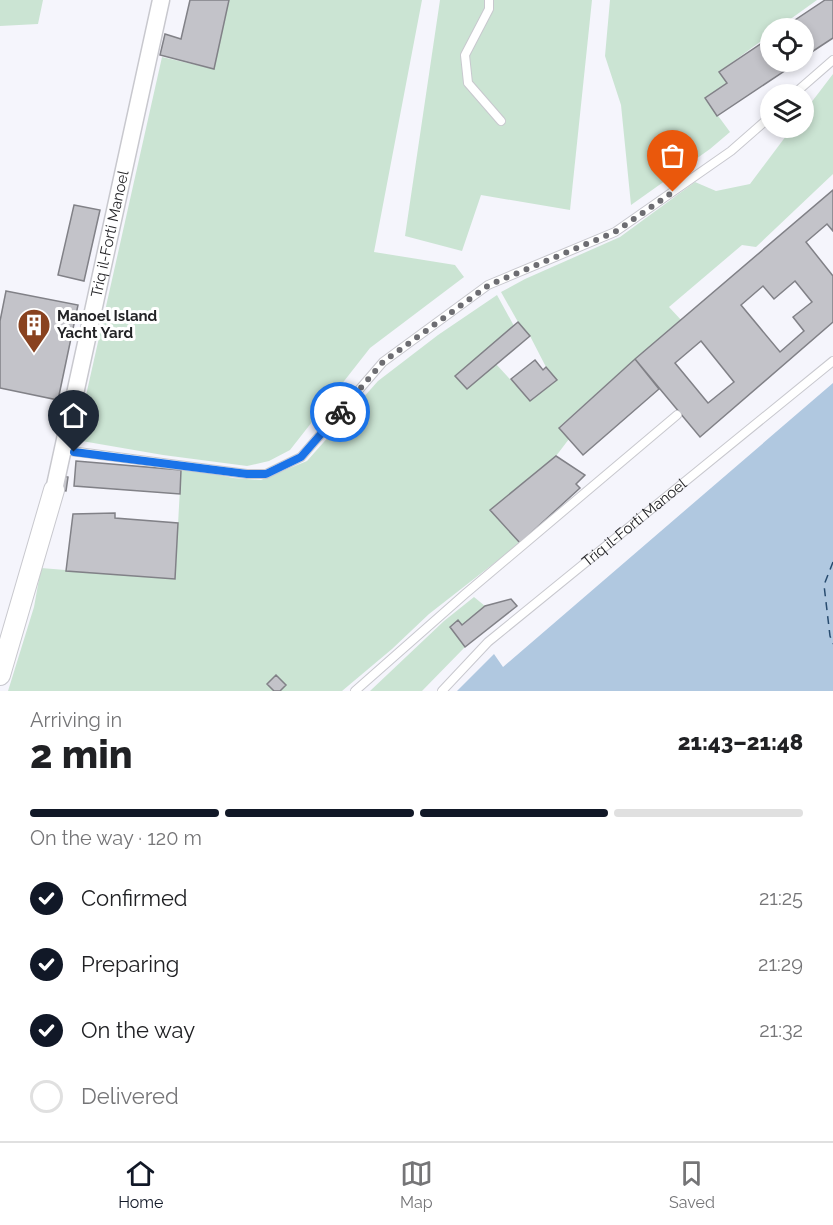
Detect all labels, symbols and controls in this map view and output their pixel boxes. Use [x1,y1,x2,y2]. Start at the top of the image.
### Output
map controls [760,18,814,138]
button: locate [760,18,814,72]
button: layers [760,84,814,138]
pin [647,130,698,192]
icon: bag [656,139,689,172]
street label: Triq il-Forti Manoel [87,168,133,299]
building icon: Manoel Island Yacht Yard [16,307,52,354]
place label: Manoel Island Yacht Yard [57,307,158,342]
courier [310,382,370,442]
pin [48,390,99,452]
icon: bike [324,396,357,429]
icon: home [57,399,90,432]
street label: Triq il-Forti Manoel [578,474,691,571]
text: Arriving in [30,708,122,732]
text: 21:43–21:48 [678,729,803,755]
text: 2 min [30,731,133,777]
text: On the way · 120 m [30,826,202,850]
icon: check [30,882,63,915]
text: Confirmed [81,885,188,911]
text: 21:25 [759,886,803,910]
icon: check [30,948,63,981]
text: Preparing [81,951,179,977]
text: 21:29 [758,952,803,976]
icon: check [30,1014,63,1047]
text: On the way [81,1017,195,1043]
text: 21:32 [759,1018,803,1042]
text: Delivered [81,1083,179,1109]
tab: Home [118,1157,163,1212]
tab: Map [400,1157,433,1212]
tab: Saved [669,1157,715,1212]

